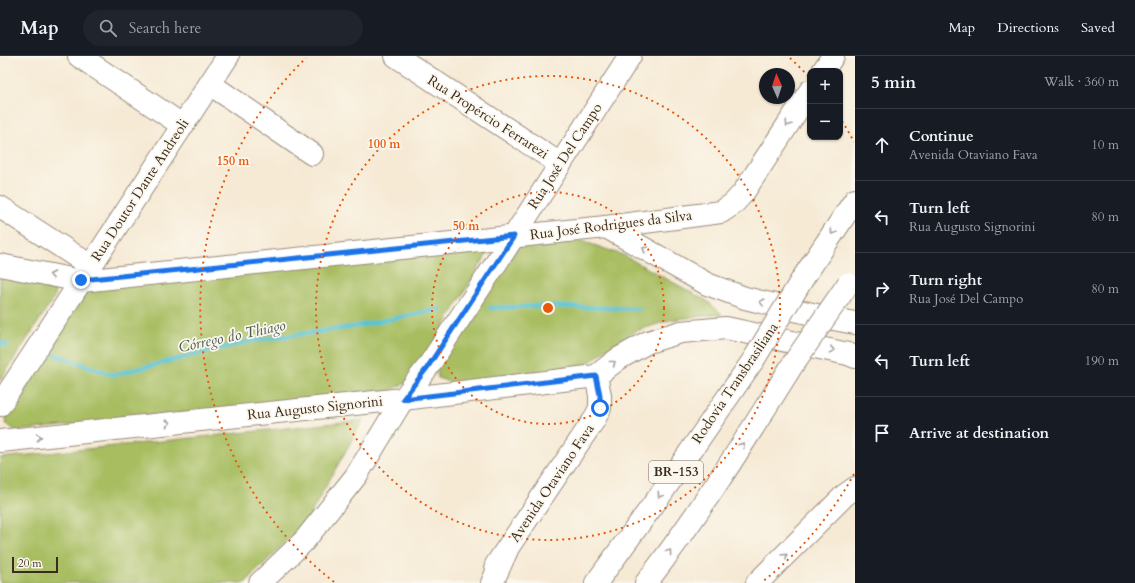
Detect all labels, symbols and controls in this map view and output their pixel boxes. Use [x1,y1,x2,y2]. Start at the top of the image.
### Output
search box [83,10,363,46]
text: Map [20,15,59,41]
icon: search [97,17,119,39]
text: Search here [129,18,201,38]
text: Map [949,18,975,37]
text: Directions [997,18,1059,37]
text: Saved [1081,18,1115,37]
north arrow [759,68,795,104]
map controls [807,68,843,140]
button: + [807,68,843,104]
street label: Rua Propércio Ferrarezi [424,71,552,163]
text: 5 min [871,71,916,94]
text: Walk · 360 m [1044,73,1119,91]
street label: Rua José Del Campo [524,99,607,213]
button: − [807,104,843,140]
street label: Rua Doutor Dante Andreoli [87,115,193,265]
one-way arrow [786,120,793,127]
text: Continue [909,126,974,146]
icon: ahead [871,134,893,156]
text: 100 m [368,136,401,152]
text: 10 m [1091,136,1119,154]
text: Avenida Otaviano Fava [909,146,1038,164]
text: 150 m [217,153,250,169]
text: Turn left [909,198,970,218]
street label: Rua José Rodrigues da Silva [529,206,693,244]
icon: left [871,206,893,228]
text: 80 m [1091,208,1119,226]
text: 50 m [453,218,480,234]
text: Rua Augusto Signorini [909,218,1035,236]
one-way arrow [830,228,838,235]
one-way arrow [642,246,649,253]
text: Turn right [909,270,982,290]
one-way arrow [49,271,55,280]
route end [72,271,90,289]
icon: right [871,278,893,300]
text: 80 m [1091,280,1119,298]
text: Rua José Del Campo [909,290,1023,308]
one-way arrow [759,298,766,307]
centre of rings [541,301,555,315]
water label: Córrego do Thiago [177,315,287,357]
street label: Rodovia Transbrasiliana [687,319,783,447]
one-way arrow [829,346,836,354]
icon: left [871,350,893,372]
text: Turn left [909,351,970,371]
text: 190 m [1085,352,1119,370]
one-way arrow [608,360,615,367]
street label: Rua Augusto Signorini [246,391,384,425]
route start [591,399,609,417]
one-way arrow [165,419,171,428]
street label: Avenida Otaviano Fava [505,420,599,546]
icon: arrive [871,422,893,444]
text: Arrive at destination [909,423,1049,443]
one-way arrow [36,432,42,441]
one-way arrow [737,442,744,449]
road number: BR-153 [649,461,703,483]
one-way arrow [658,490,665,497]
one-way arrow [665,550,672,557]
one-way arrow [780,553,788,560]
scale bar [12,555,58,574]
text: 20 m [18,556,42,571]

